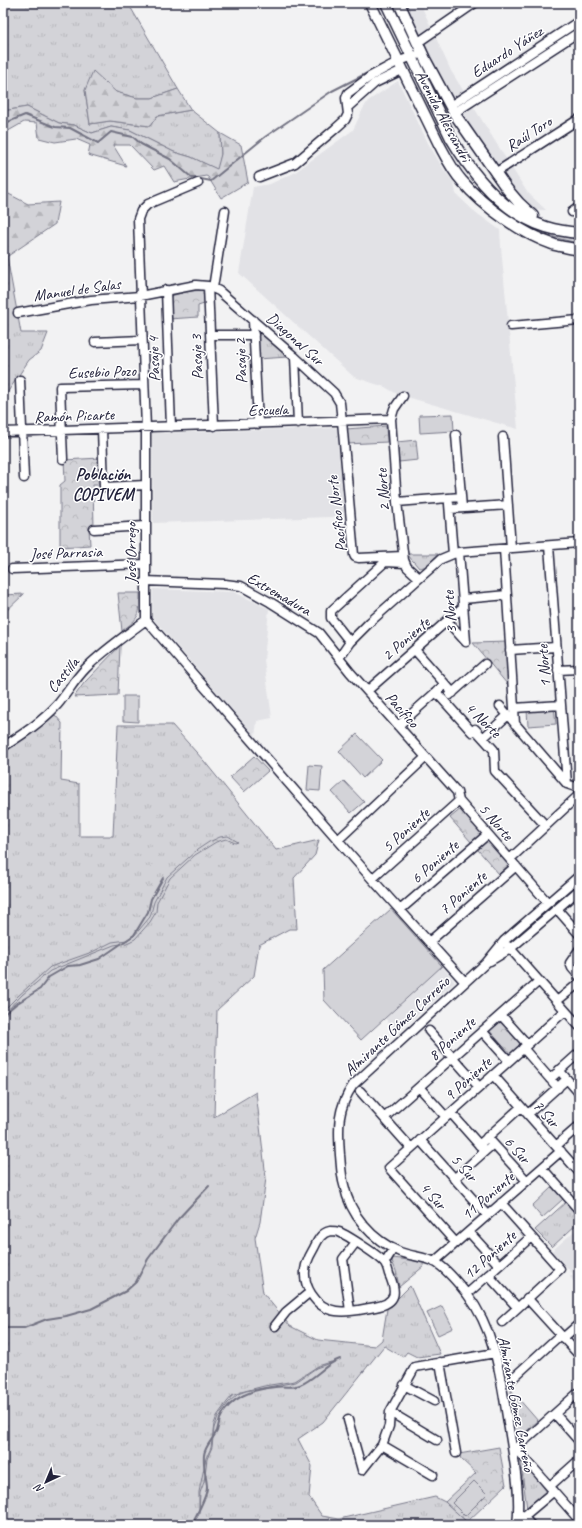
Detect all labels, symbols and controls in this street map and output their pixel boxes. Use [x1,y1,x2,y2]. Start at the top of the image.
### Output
street label: Eduardo Yáñez [468,20,548,82]
street label: Avenida Alessandri [410,67,476,167]
street label: Raúl Toro [502,110,558,156]
street label: Manuel de Salas [32,274,123,306]
street label: Diagonal Sur [262,308,330,371]
street label: Pasaje 3 [186,332,208,380]
street label: Pasaje 4 [143,334,165,382]
street label: Pasaje 2 [230,336,252,384]
street label: Eusebio Pozo [68,361,138,383]
street label: Escuela [248,399,290,421]
street label: Ramón Picarte [34,405,116,427]
district label: Población COPIVEM [73,464,136,505]
street label: 2 Norte [371,466,394,512]
street label: Pacífico Norte [322,473,352,553]
street label: José Orrego [121,520,141,584]
street label: José Parrasia [29,542,103,564]
street label: Extremadura [243,568,315,621]
street label: 3 Norte [438,588,461,634]
street label: 2 Poniente [378,612,435,665]
street label: 1 Norte [532,642,555,688]
street label: Castilla [42,652,85,697]
street label: Pacífico [381,688,424,733]
street label: 4 Norte [461,698,507,743]
street label: 5 Norte [474,799,519,846]
street label: 5 Poniente [378,802,435,856]
street label: 6 Poniente [407,835,464,888]
street label: 7 Poniente [435,866,492,919]
street label: Almirante Gómez Carreño [340,971,455,1080]
street label: 8 Poniente [424,1011,481,1065]
street label: 9 Poniente [440,1051,497,1105]
street label: 7 Sur [528,1096,565,1134]
street label: 6 Sur [499,1132,536,1170]
street label: 5 Sur [446,1150,483,1188]
street label: 11 Poniente [457,1166,520,1225]
street label: 4 Sur [415,1178,452,1216]
street label: 12 Poniente [460,1225,522,1284]
street label: Almirante Gómez Carreño [493,1335,539,1475]
north arrow [26,1462,66,1502]
text: N [30,1480,46,1497]

